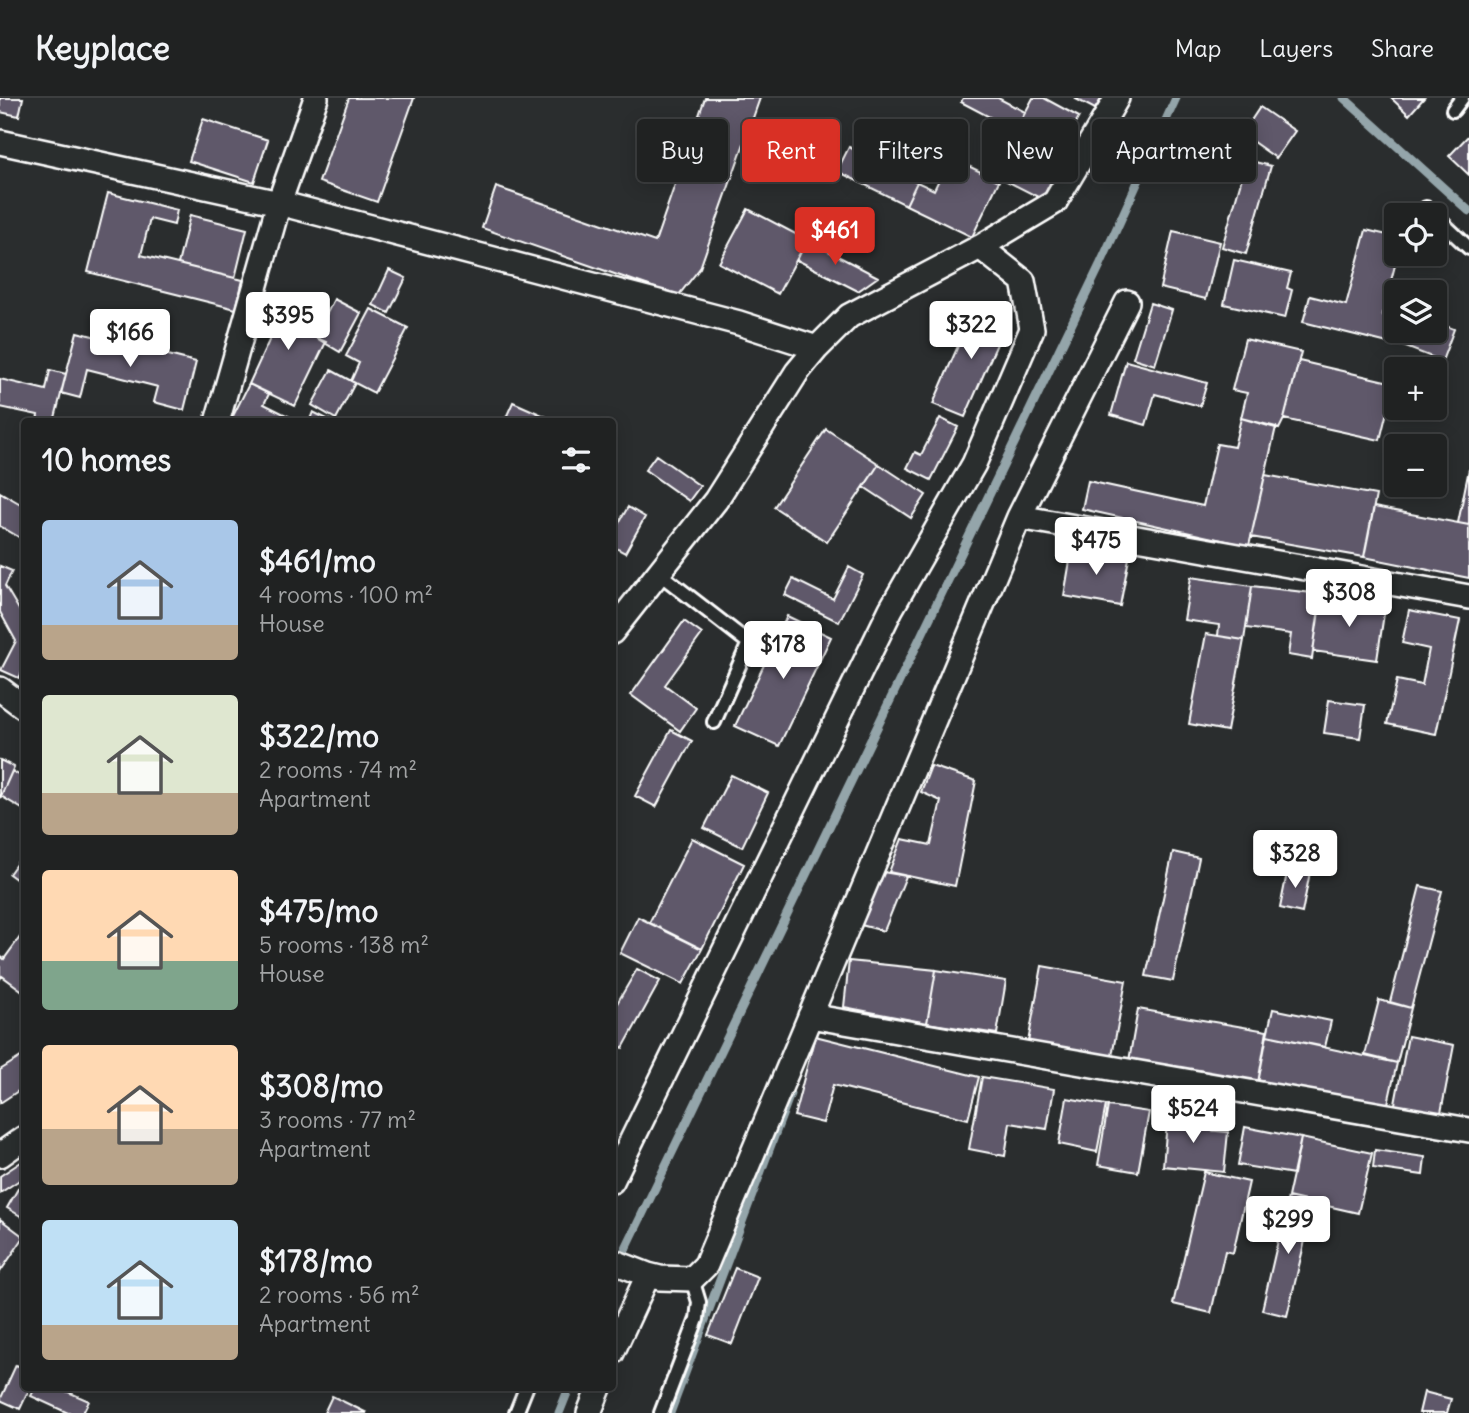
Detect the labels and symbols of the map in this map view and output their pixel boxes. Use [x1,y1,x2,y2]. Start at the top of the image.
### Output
pin: $461 [794,208,876,267]
pin: $395 [247,292,329,352]
pin: $322 [930,302,1012,361]
pin: $166 [89,310,171,369]
pin: $475 [1055,518,1137,577]
pin: $308 [1308,570,1390,629]
pin: $178 [742,622,824,681]
pin: $328 [1254,830,1336,890]
pin: $524 [1152,1086,1234,1145]
pin: $299 [1247,1196,1329,1256]

